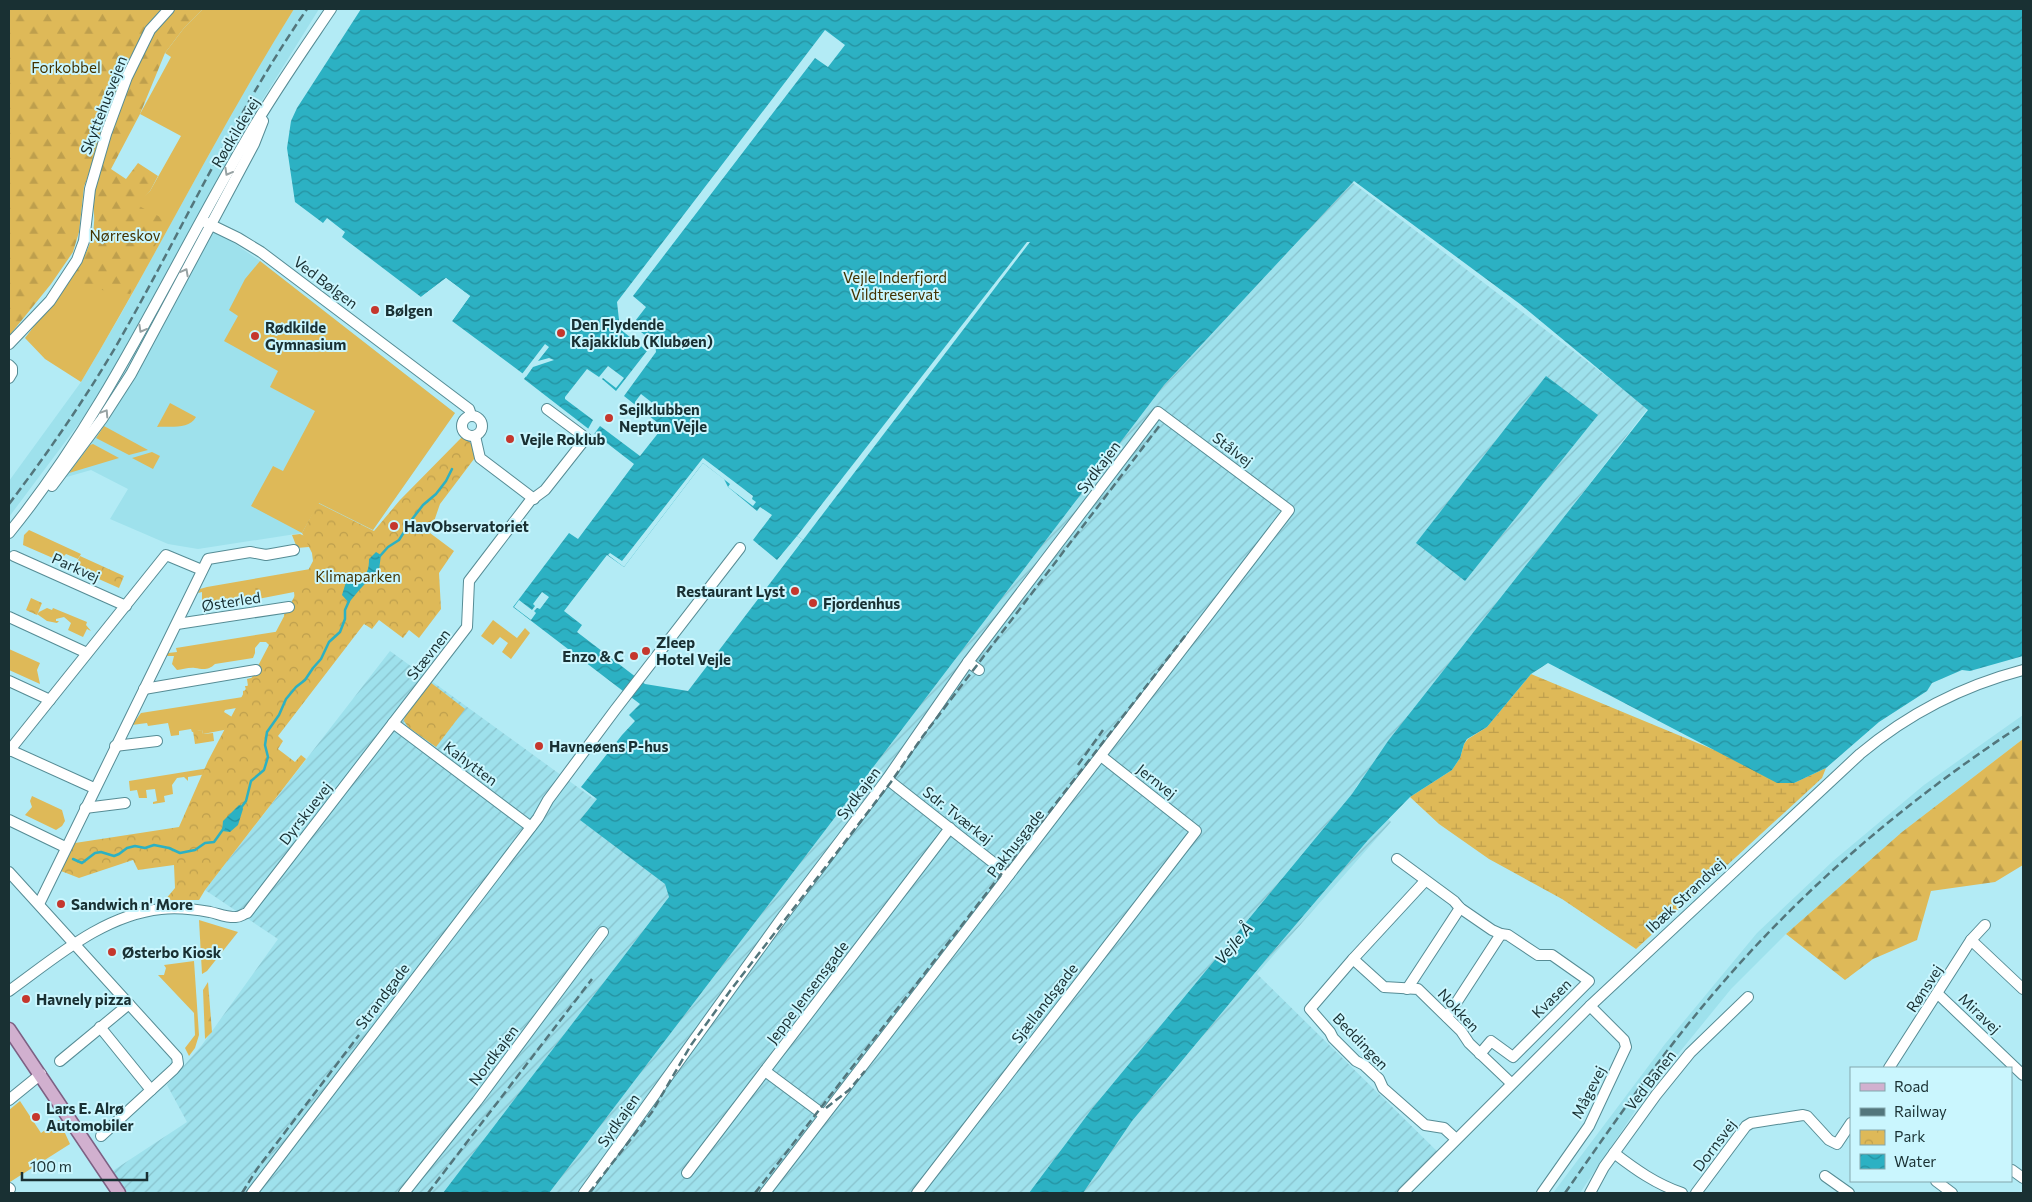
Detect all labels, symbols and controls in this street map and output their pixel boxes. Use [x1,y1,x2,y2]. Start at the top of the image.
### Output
street label: Skyttehusvejen [76,53,130,157]
park label: Forkobbel [31,58,101,76]
street label: Rødkildevej [207,94,263,170]
one-way arrow [225,166,235,175]
park label: Nørreskov [90,226,161,244]
street label: Ved Bølgen [290,252,362,312]
one-way arrow [179,268,189,277]
park label: Vejle Inderfjord Vildtreservat [843,268,947,303]
place label: Bølgen [385,301,433,319]
marker: Bølgen [369,304,381,316]
place label: Den Flydende Kajakklub (Klubøen) [571,315,713,350]
place label: Rødkilde Gymnasium [265,318,346,353]
one-way arrow [138,324,148,333]
marker: Den Flydende Kajakklub (Klubøen) [555,327,567,339]
marker: Rødkilde Gymnasium [249,330,261,342]
place label: Sejlklubben Neptun Vejle [619,400,707,435]
one-way arrow [99,410,109,419]
marker: Sejlklubben Neptun Vejle [603,412,615,424]
street label: Stålvej [1209,428,1257,470]
place label: Vejle Roklub [520,430,606,448]
marker: Vejle Roklub [504,433,516,445]
street label: Sydkajen [1072,437,1124,497]
place label: HavObservatoriet [404,517,529,535]
marker: HavObservatoriet [388,520,400,532]
street label: Parkvej [49,548,103,586]
park label: Klimaparken [315,567,401,585]
place label: Restaurant Lyst [676,582,785,600]
marker: Restaurant Lyst [789,585,801,597]
street label: Østerled [200,587,262,615]
place label: Fjordenhus [823,594,900,612]
marker: Fjordenhus [807,597,819,609]
street label: Stævnen [403,625,453,683]
place label: Zleep Hotel Vejle [656,633,731,668]
marker: Zleep Hotel Vejle [640,645,652,657]
place label: Enzo & C [562,647,624,665]
marker: Enzo & C [628,650,640,662]
street label: Kahytten [441,737,501,789]
place label: Havneøens P-hus [549,737,668,755]
marker: Havneøens P-hus [533,740,545,752]
street label: Jernvej [1133,760,1181,802]
street label: Sydkajen [832,763,884,823]
street label: Dyrskuevej [275,778,335,848]
street label: Sdr. Tværkaj [920,782,996,848]
street label: Pakhusgade [983,805,1047,881]
street label: Ibæk Strandvej [1642,854,1728,936]
place label: Sandwich n' More [71,895,193,913]
marker: Sandwich n' More [55,898,67,910]
water label: Vejle Å [1210,918,1256,968]
street label: Jeppe Jensensgade [762,937,852,1047]
place label: Østerbo Kiosk [122,943,222,961]
marker: Østerbo Kiosk [106,946,118,958]
street label: Strandgade [351,959,413,1033]
street label: Sjællandsgade [1007,959,1081,1047]
street label: Rønsvej [1902,961,1946,1015]
street label: Kvasen [1528,975,1574,1021]
street label: Nokken [1434,985,1484,1035]
street label: Miravej [1955,989,2005,1037]
place label: Havnely pizza [36,990,131,1008]
marker: Havnely pizza [20,993,32,1005]
street label: Beddingen [1330,1009,1392,1073]
street label: Nordkajen [464,1021,522,1089]
street label: Ved Banen [1621,1046,1679,1114]
street label: Mågevej [1567,1063,1609,1121]
legend [1850,1067,2012,1182]
text: Road [1894,1077,1929,1095]
street label: Sydkajen [593,1090,643,1150]
place label: Lars E. Alrø Automobiler [46,1099,134,1134]
text: Railway [1894,1102,1947,1120]
marker: Lars E. Alrø Automobiler [30,1111,42,1123]
street label: Dornsvej [1689,1115,1739,1175]
text: Park [1894,1127,1925,1145]
scale bar [22,1150,148,1182]
text: Water [1894,1152,1936,1170]
text: 100 m [30,1157,72,1175]

